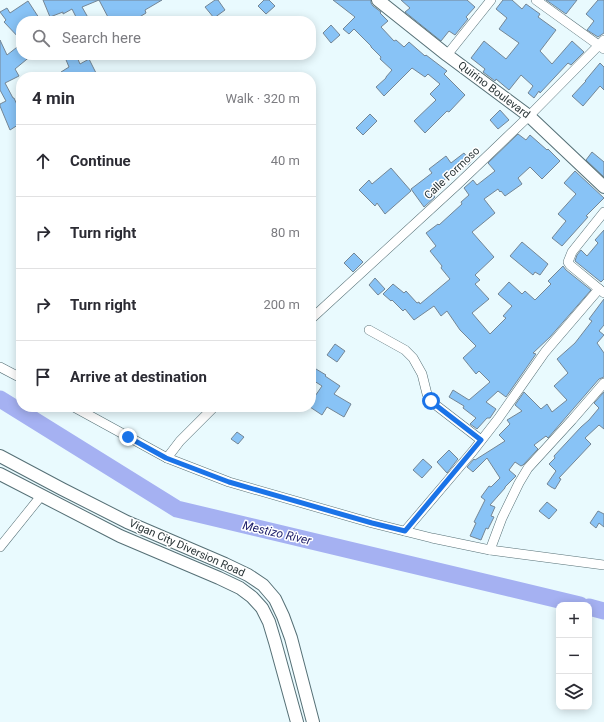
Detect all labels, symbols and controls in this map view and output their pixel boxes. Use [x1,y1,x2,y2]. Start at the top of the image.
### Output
search box [16,16,316,60]
icon: search [30,27,52,49]
text: Search here [62,29,141,47]
street label: Quirino Boulevard [456,59,532,121]
text: 4 min [32,88,75,108]
text: Walk · 320 m [225,91,300,106]
street label: Calle Formoso [422,144,482,202]
icon: ahead [32,150,54,172]
text: Continue [70,152,131,170]
text: 40 m [271,153,300,168]
icon: right [32,222,54,244]
text: Turn right [70,224,136,242]
text: 80 m [271,225,300,240]
icon: right [32,294,54,316]
text: Turn right [70,296,136,314]
text: 200 m [263,297,300,312]
icon: arrive [32,366,54,388]
text: Arrive at destination [70,368,207,386]
route start [422,392,440,410]
route end [119,428,137,446]
street label: Vigan City Diversion Road [127,517,247,579]
water label: Mestizo River [241,518,314,548]
map controls [556,602,592,710]
button: + [556,602,592,638]
button: − [556,638,592,674]
button: layers [556,674,592,710]

